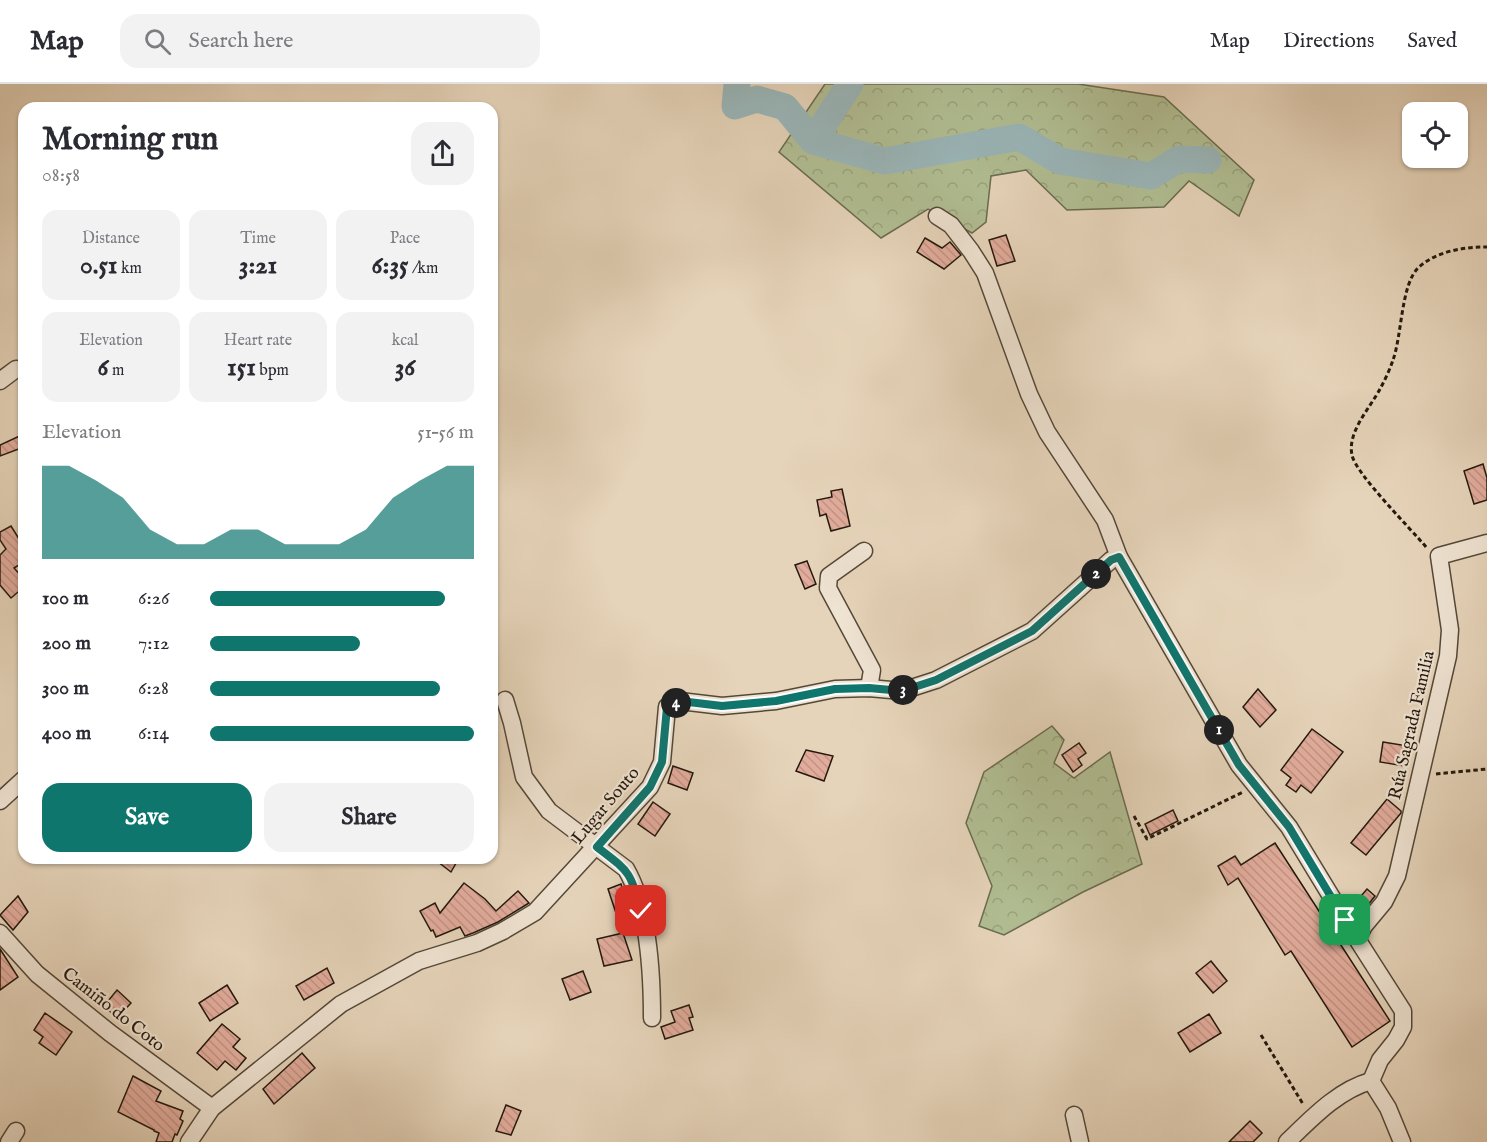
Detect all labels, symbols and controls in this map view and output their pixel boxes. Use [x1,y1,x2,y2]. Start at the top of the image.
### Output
search box [120,14,540,68]
text: Map [30,24,84,59]
icon: search [141,25,174,58]
text: Search here [189,27,293,55]
text: Map [1210,28,1250,55]
text: Directions [1283,28,1374,55]
text: Saved [1407,28,1457,55]
map controls [1402,102,1468,168]
button: locate [1402,102,1468,168]
text: Morning run [42,119,218,161]
button: share [411,122,474,185]
text: 08:58 [42,163,80,188]
text: Distance [82,229,140,249]
text: Time [240,229,276,249]
text: Pace [390,229,420,249]
text: 0.51 [80,249,118,282]
text: 3:21 [239,249,277,282]
text: 6:35 [372,249,409,282]
text: km [118,259,142,279]
text: /km [409,259,438,279]
text: Elevation [79,331,143,351]
text: Heart rate [224,331,292,351]
text: kcal [392,331,418,351]
text: 6 [98,351,109,384]
text: 151 [227,351,256,384]
text: 36 [395,351,415,384]
text: m [109,361,124,381]
text: bpm [256,361,289,381]
text: Elevation [42,420,121,445]
text: 51–56 m [417,420,474,445]
pin: 2 [1081,559,1111,589]
text: 2 [1092,564,1100,584]
text: 100 m [42,586,89,611]
text: 6:26 [138,586,170,611]
text: 200 m [42,631,91,656]
text: 7:12 [138,631,169,656]
street label: Rúa Sagrada Familia [1384,648,1441,802]
pin: 3 [888,675,918,705]
text: 300 m [42,676,89,701]
text: 6:28 [138,676,169,701]
text: 3 [900,680,906,700]
pin: 4 [661,688,691,718]
text: 4 [672,693,680,713]
pin: 1 [1204,715,1234,745]
text: 1 [1216,720,1222,740]
text: 400 m [42,721,91,746]
text: 6:14 [138,721,169,746]
street label: Lugar Souto [567,762,645,849]
button: Save [42,783,252,852]
button: Share [264,783,474,852]
pin [615,885,666,936]
icon: check [624,894,657,927]
pin [1319,894,1370,945]
icon: arrive [1328,903,1361,936]
street label: Camiño do Coto [57,963,169,1058]

